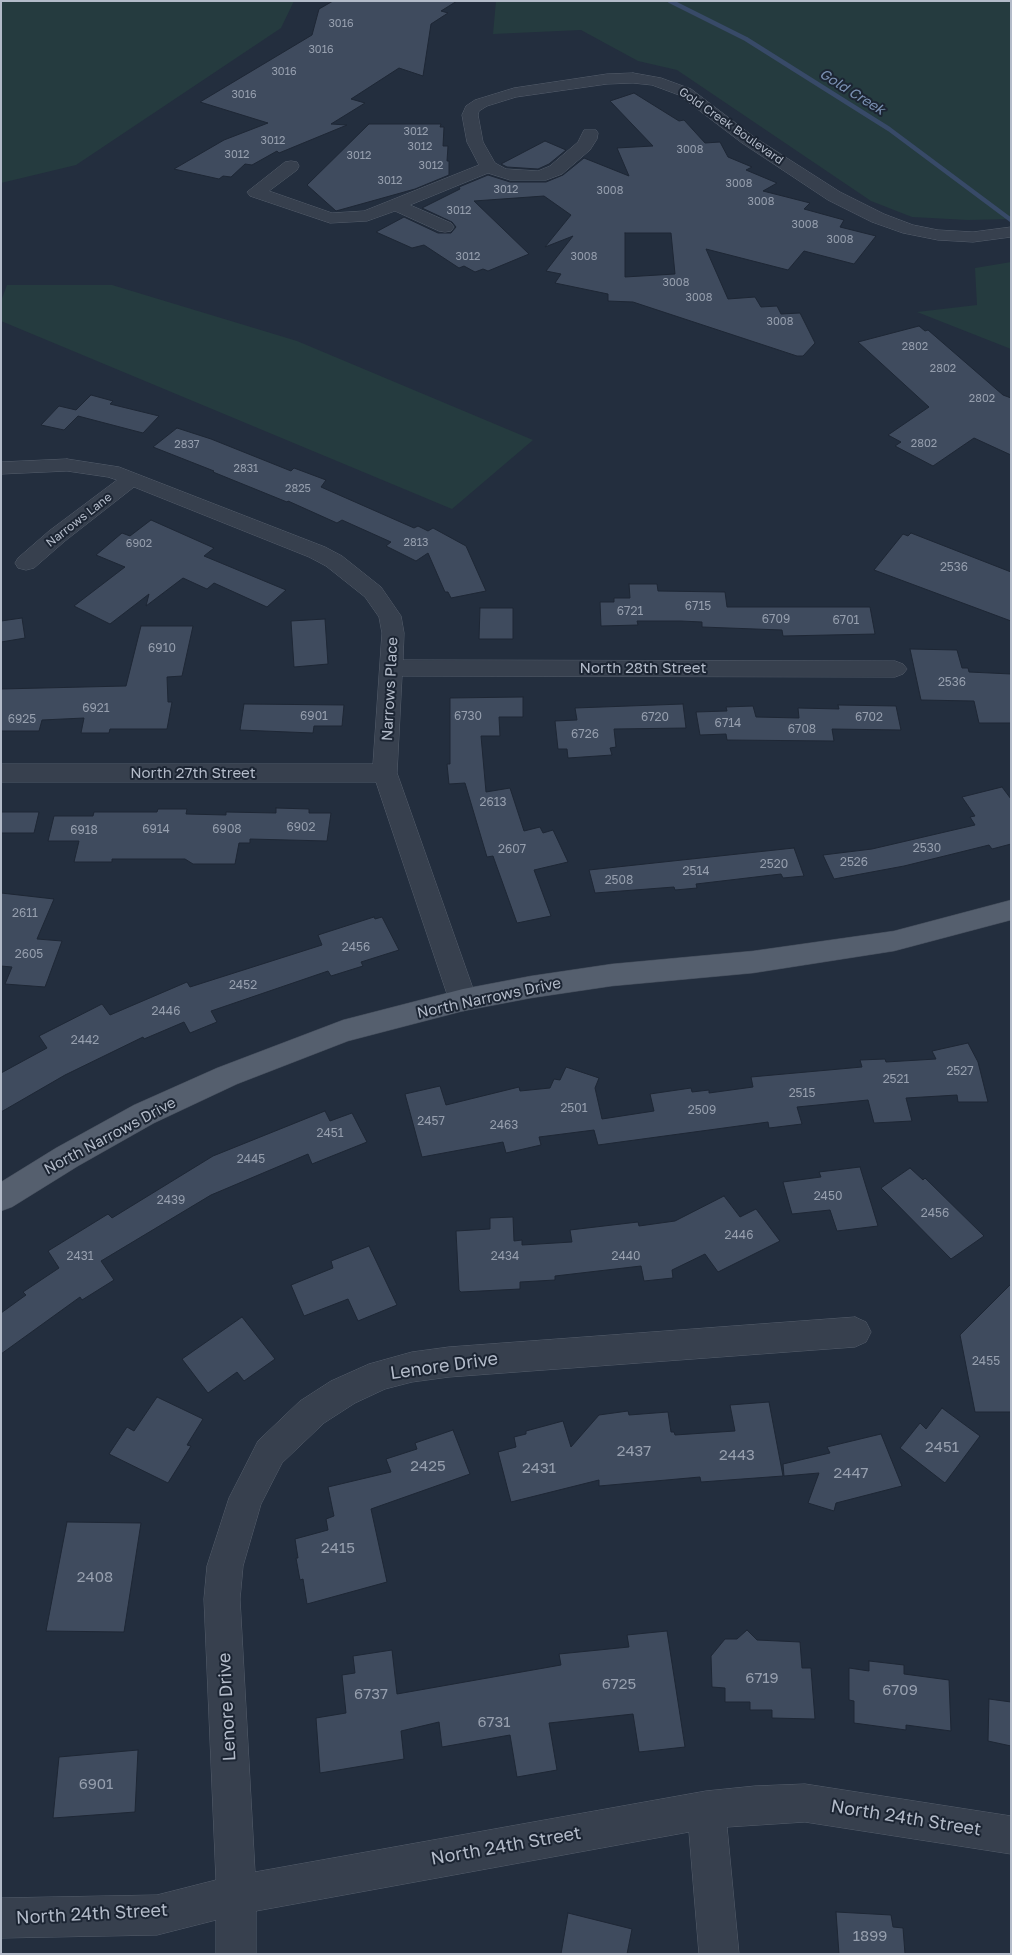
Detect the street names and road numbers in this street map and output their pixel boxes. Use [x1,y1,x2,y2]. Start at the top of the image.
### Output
street label: Gold Creek Boulevard [676,84,786,168]
street label: Narrows Lane [43,490,115,550]
street label: Narrows Place [378,637,402,741]
street label: North 28th Street [580,659,706,677]
street label: North 27th Street [130,764,256,782]
street label: North Narrows Drive [415,974,563,1022]
street label: North Narrows Drive [41,1094,179,1178]
street label: Lenore Drive [389,1348,499,1384]
street label: Lenore Drive [213,1652,241,1762]
street label: North 24th Street [829,1795,983,1841]
street label: North 24th Street [429,1822,583,1870]
street label: North 24th Street [15,1899,169,1929]

